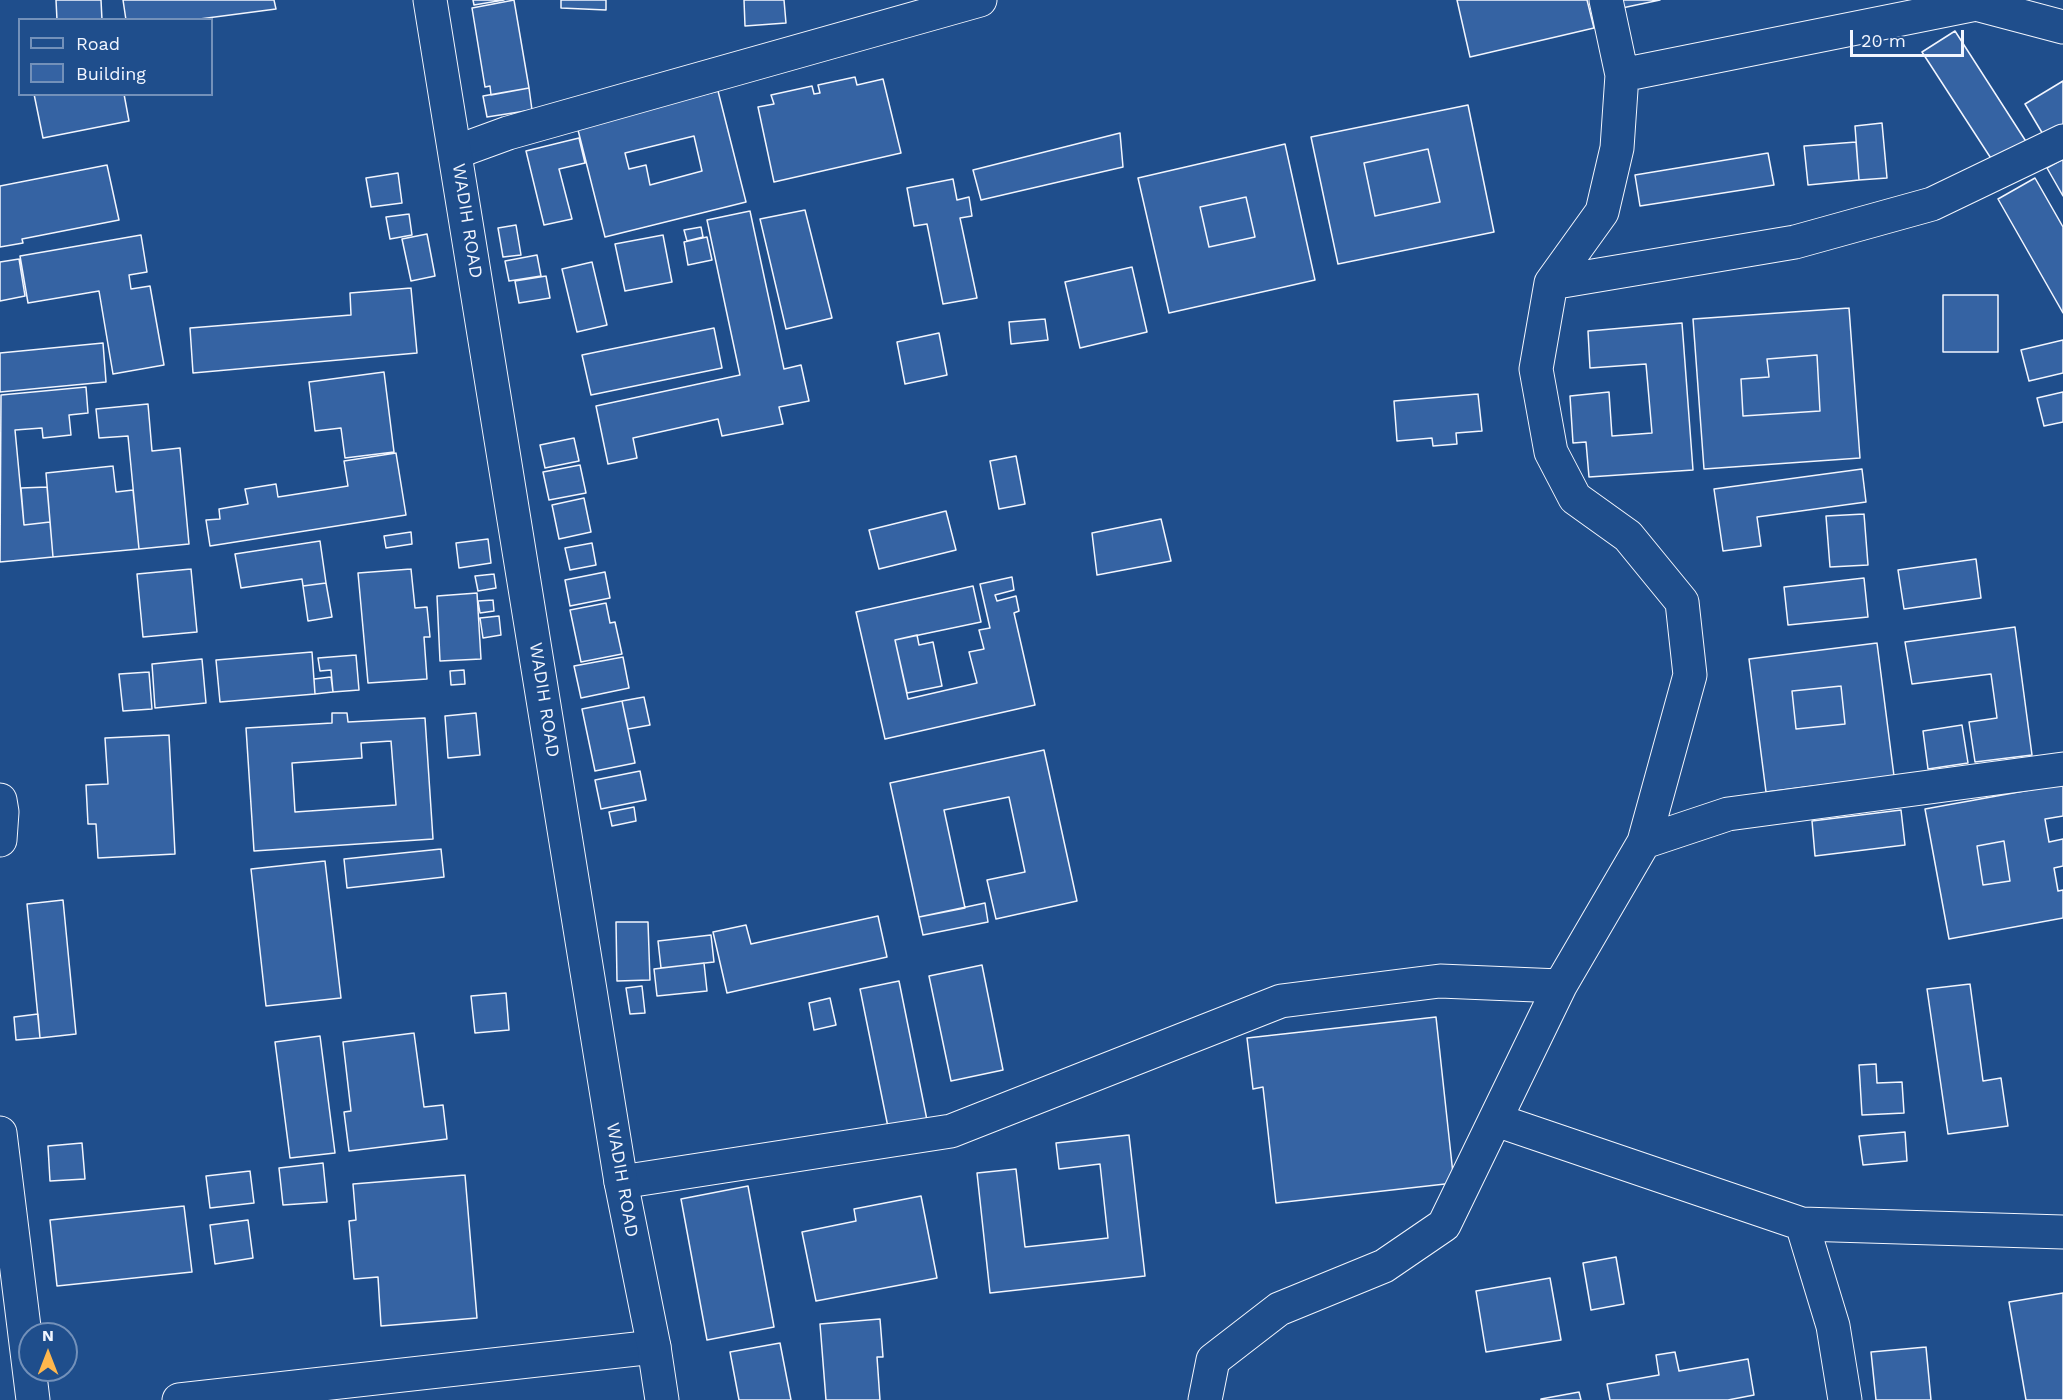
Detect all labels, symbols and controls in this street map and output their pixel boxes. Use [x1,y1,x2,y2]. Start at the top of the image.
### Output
legend [18,18,213,96]
scale bar [1853,18,1967,56]
text: 20 m [1861,30,1906,51]
text: Road [76,33,120,54]
text: Building [76,63,146,84]
street label: WADIH ROAD [447,162,487,280]
street label: WADIH ROAD [524,641,564,759]
street label: WADIH ROAD [601,1121,643,1239]
north arrow [18,1322,78,1382]
text: N [42,1326,54,1345]

